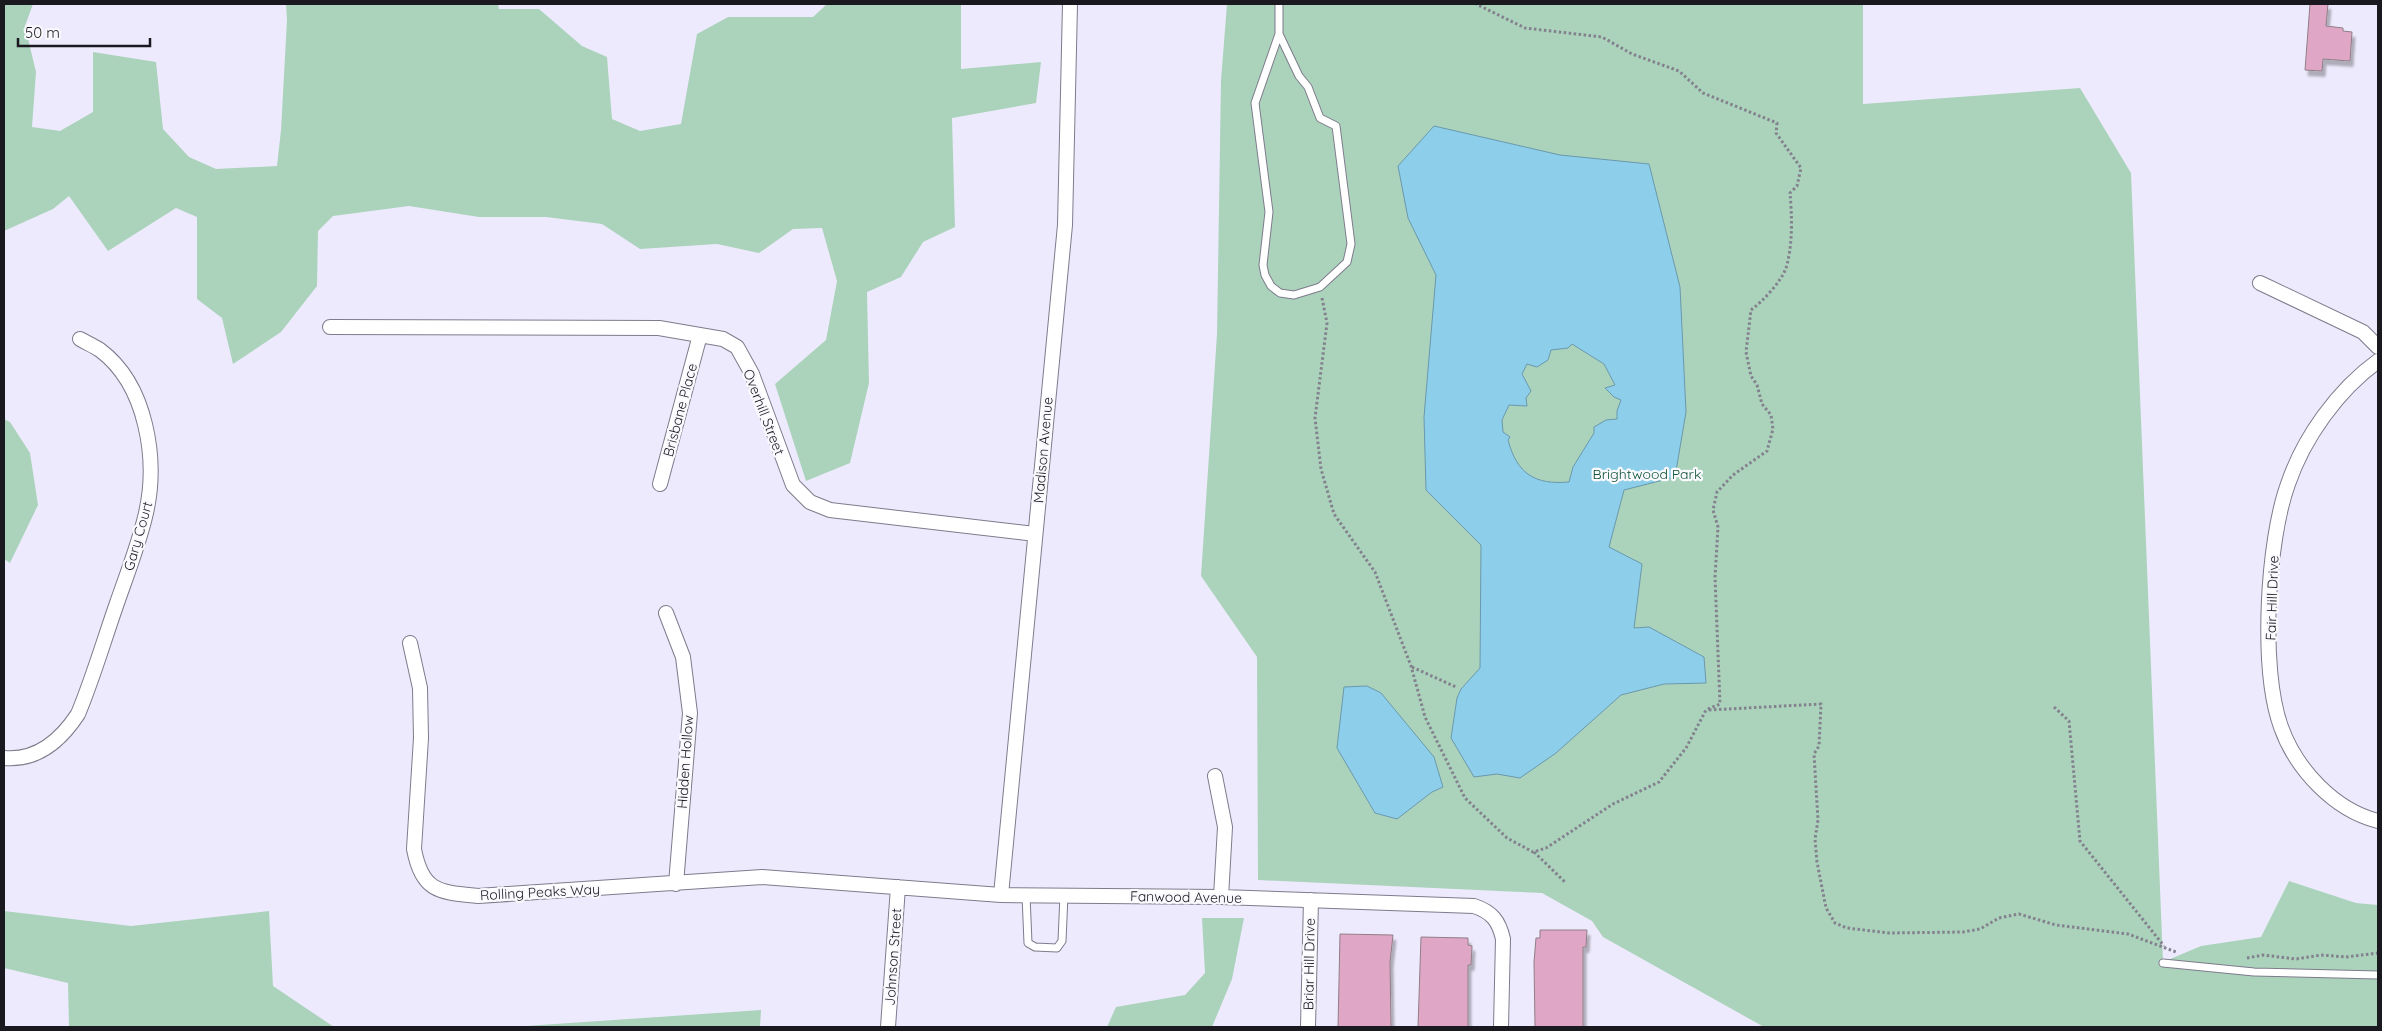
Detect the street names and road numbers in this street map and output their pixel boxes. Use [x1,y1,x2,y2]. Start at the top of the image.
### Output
street label: Brisbane Place [659,361,701,459]
street label: Overhill Street [739,366,789,458]
street label: Madison Avenue [1029,396,1057,504]
street label: Gary Court [120,499,157,573]
street label: Fair Hill Drive [2262,555,2282,641]
street label: Hidden Hollow [673,714,697,809]
street label: Rolling Peaks Way [480,880,600,904]
street label: Fanwood Avenue [1130,887,1242,907]
street label: Johnson Street [881,907,905,1006]
street label: Briar Hill Drive [1299,918,1319,1010]

